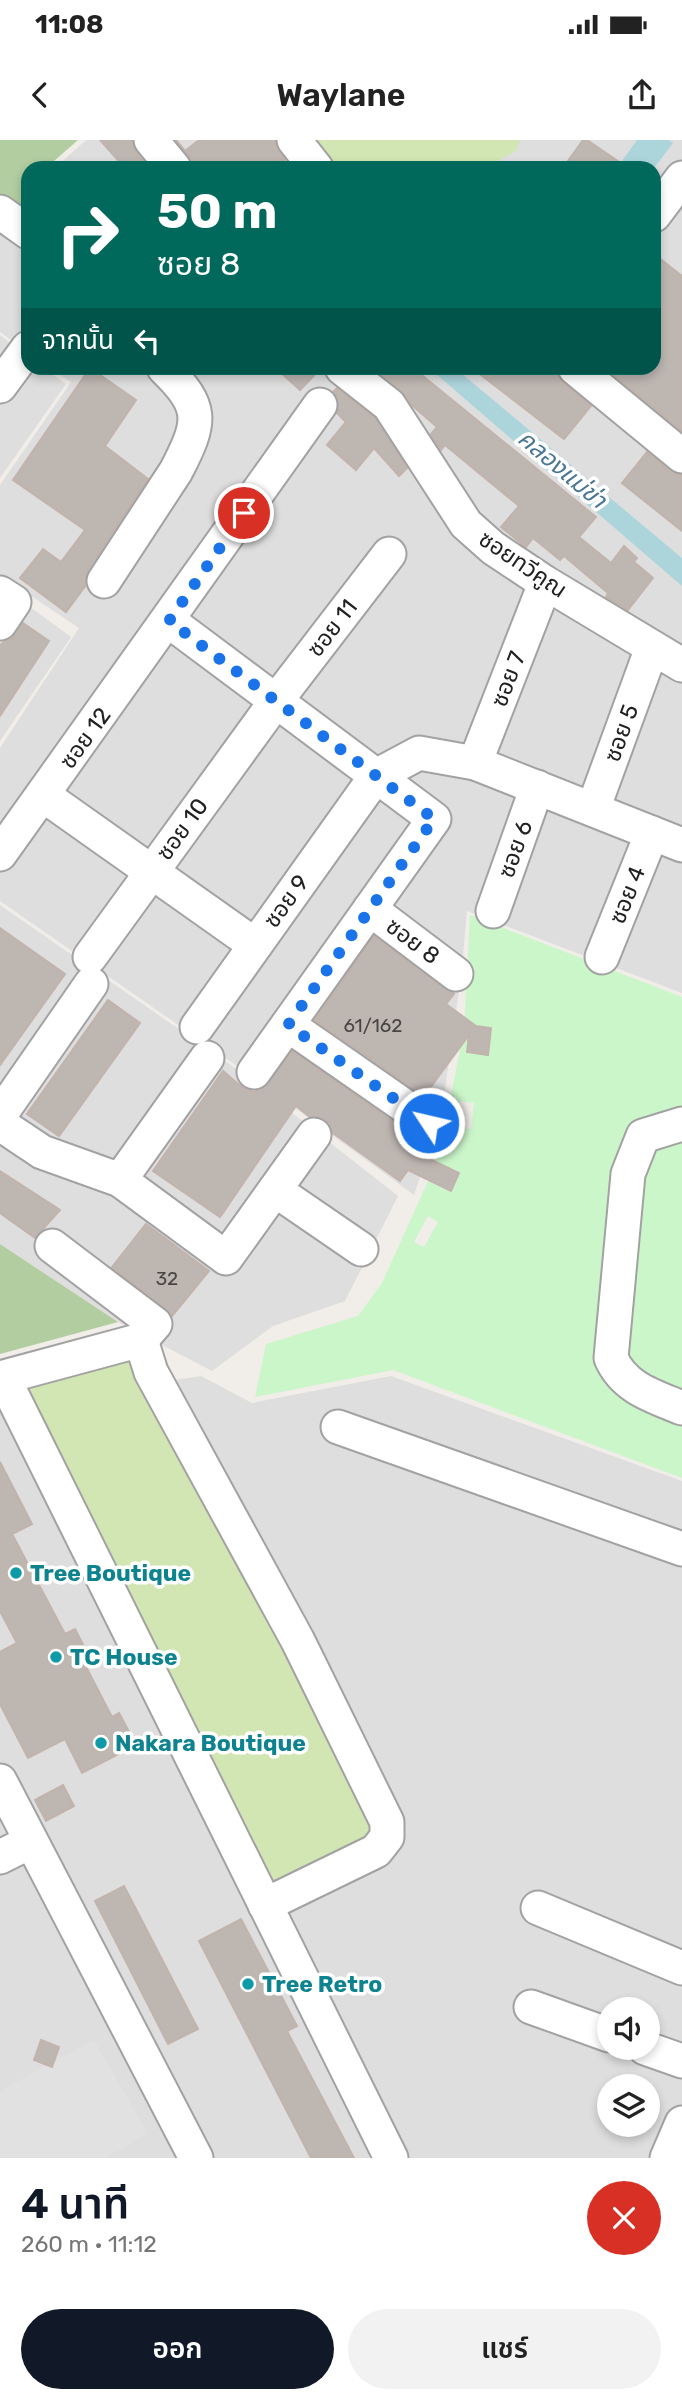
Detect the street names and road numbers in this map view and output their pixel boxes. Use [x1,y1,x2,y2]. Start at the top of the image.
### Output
street label: ซอยทวีคูณ [473,524,572,604]
street label: ซอย 11 [301,594,363,662]
street label: ซอย 7 [485,647,531,711]
street label: ซอย 5 [598,701,644,765]
street label: ซอย 12 [54,702,116,774]
street label: ซอย 10 [150,793,214,865]
street label: ซอย 6 [492,816,538,882]
street label: ซอย 4 [603,862,651,928]
street label: ซอย 9 [257,869,315,933]
street label: ซอย 8 [381,912,445,970]

